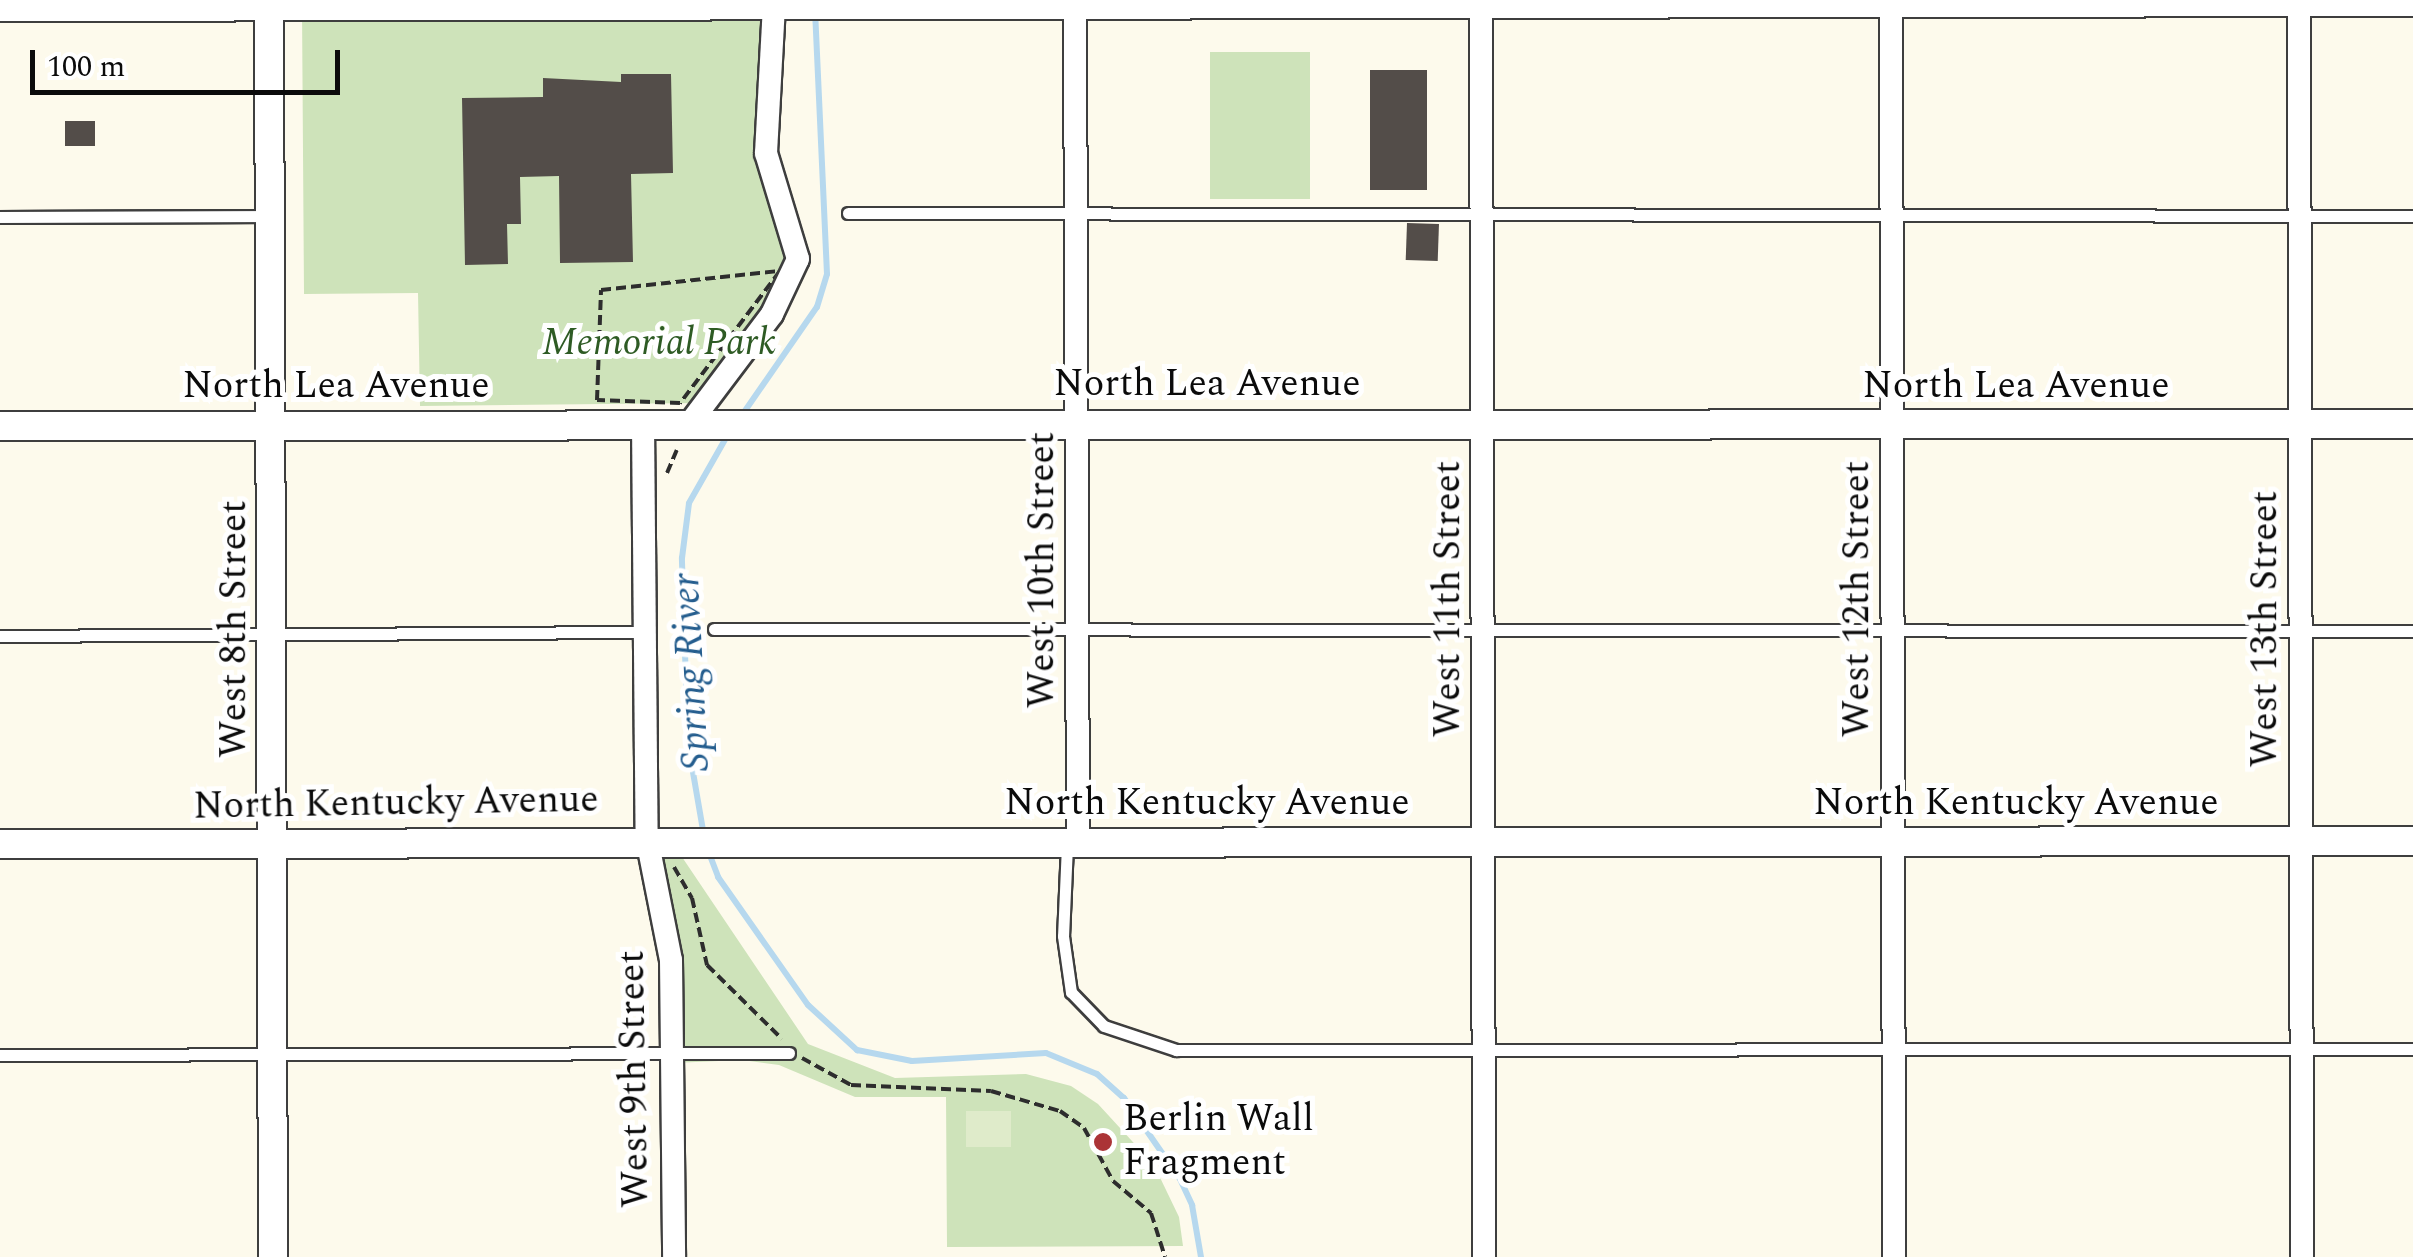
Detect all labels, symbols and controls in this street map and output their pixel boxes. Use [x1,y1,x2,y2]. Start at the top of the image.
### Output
scale bar [35,30,345,92]
text: 100 m [47,44,125,90]
park label: Memorial Park [542,321,776,367]
street label: North Lea Avenue [1053,362,1361,408]
street label: North Lea Avenue [182,364,490,410]
street label: North Lea Avenue [1862,364,2170,410]
street label: West 10th Street [1020,432,1066,708]
street label: West 11th Street [1426,461,1472,737]
street label: West 12th Street [1835,461,1881,737]
street label: West 13th Street [2243,491,2289,767]
street label: West 8th Street [212,500,258,758]
water label: Spring River [663,572,721,772]
street label: North Kentucky Avenue [193,778,599,830]
street label: North Kentucky Avenue [1004,781,1410,827]
street label: North Kentucky Avenue [1813,781,2219,827]
street label: West 9th Street [610,950,660,1208]
place label: Berlin Wall Fragment [1123,1097,1314,1186]
marker: Berlin Wall Fragment [1092,1131,1114,1153]

